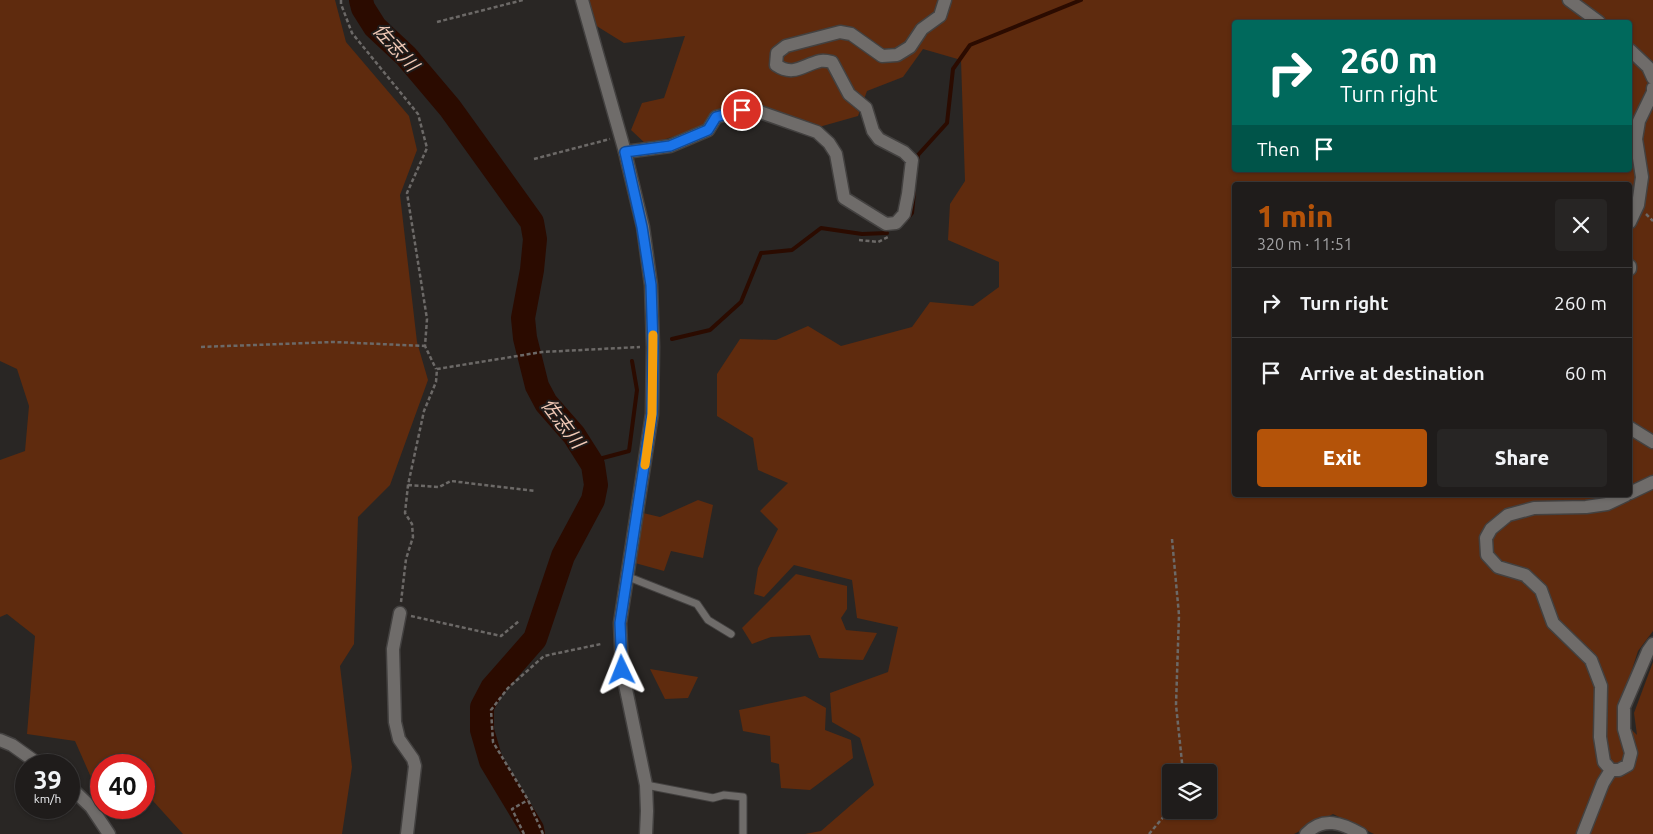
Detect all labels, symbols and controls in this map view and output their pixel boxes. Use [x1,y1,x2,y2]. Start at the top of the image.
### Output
water label: 佐志川 [369,18,425,77]
icon: right [1257,40,1322,105]
text: 260 m [1340,40,1438,80]
text: Turn right [1340,81,1438,106]
pin [721,89,763,131]
icon: arrive [728,96,756,124]
icon: arrive [1310,135,1338,163]
text: Then [1257,138,1300,160]
text: 1 min [1257,199,1333,233]
button: close [1555,199,1607,251]
text: 320 m · 11:51 [1257,235,1353,253]
icon: right [1257,289,1285,317]
text: Turn right [1300,292,1388,314]
text: 260 m [1554,292,1607,314]
icon: arrive [1257,359,1285,387]
text: Arrive at destination [1300,362,1485,384]
text: 60 m [1565,362,1607,384]
water label: 佐志川 [537,394,590,454]
button: Exit [1257,429,1427,487]
button: Share [1437,429,1607,487]
position arrow [595,643,647,695]
speed limit sign: 40 [90,754,155,819]
map controls [1162,764,1217,819]
button: layers [1162,764,1217,819]
text: 39 [33,766,62,794]
text: km/h [34,792,61,805]

